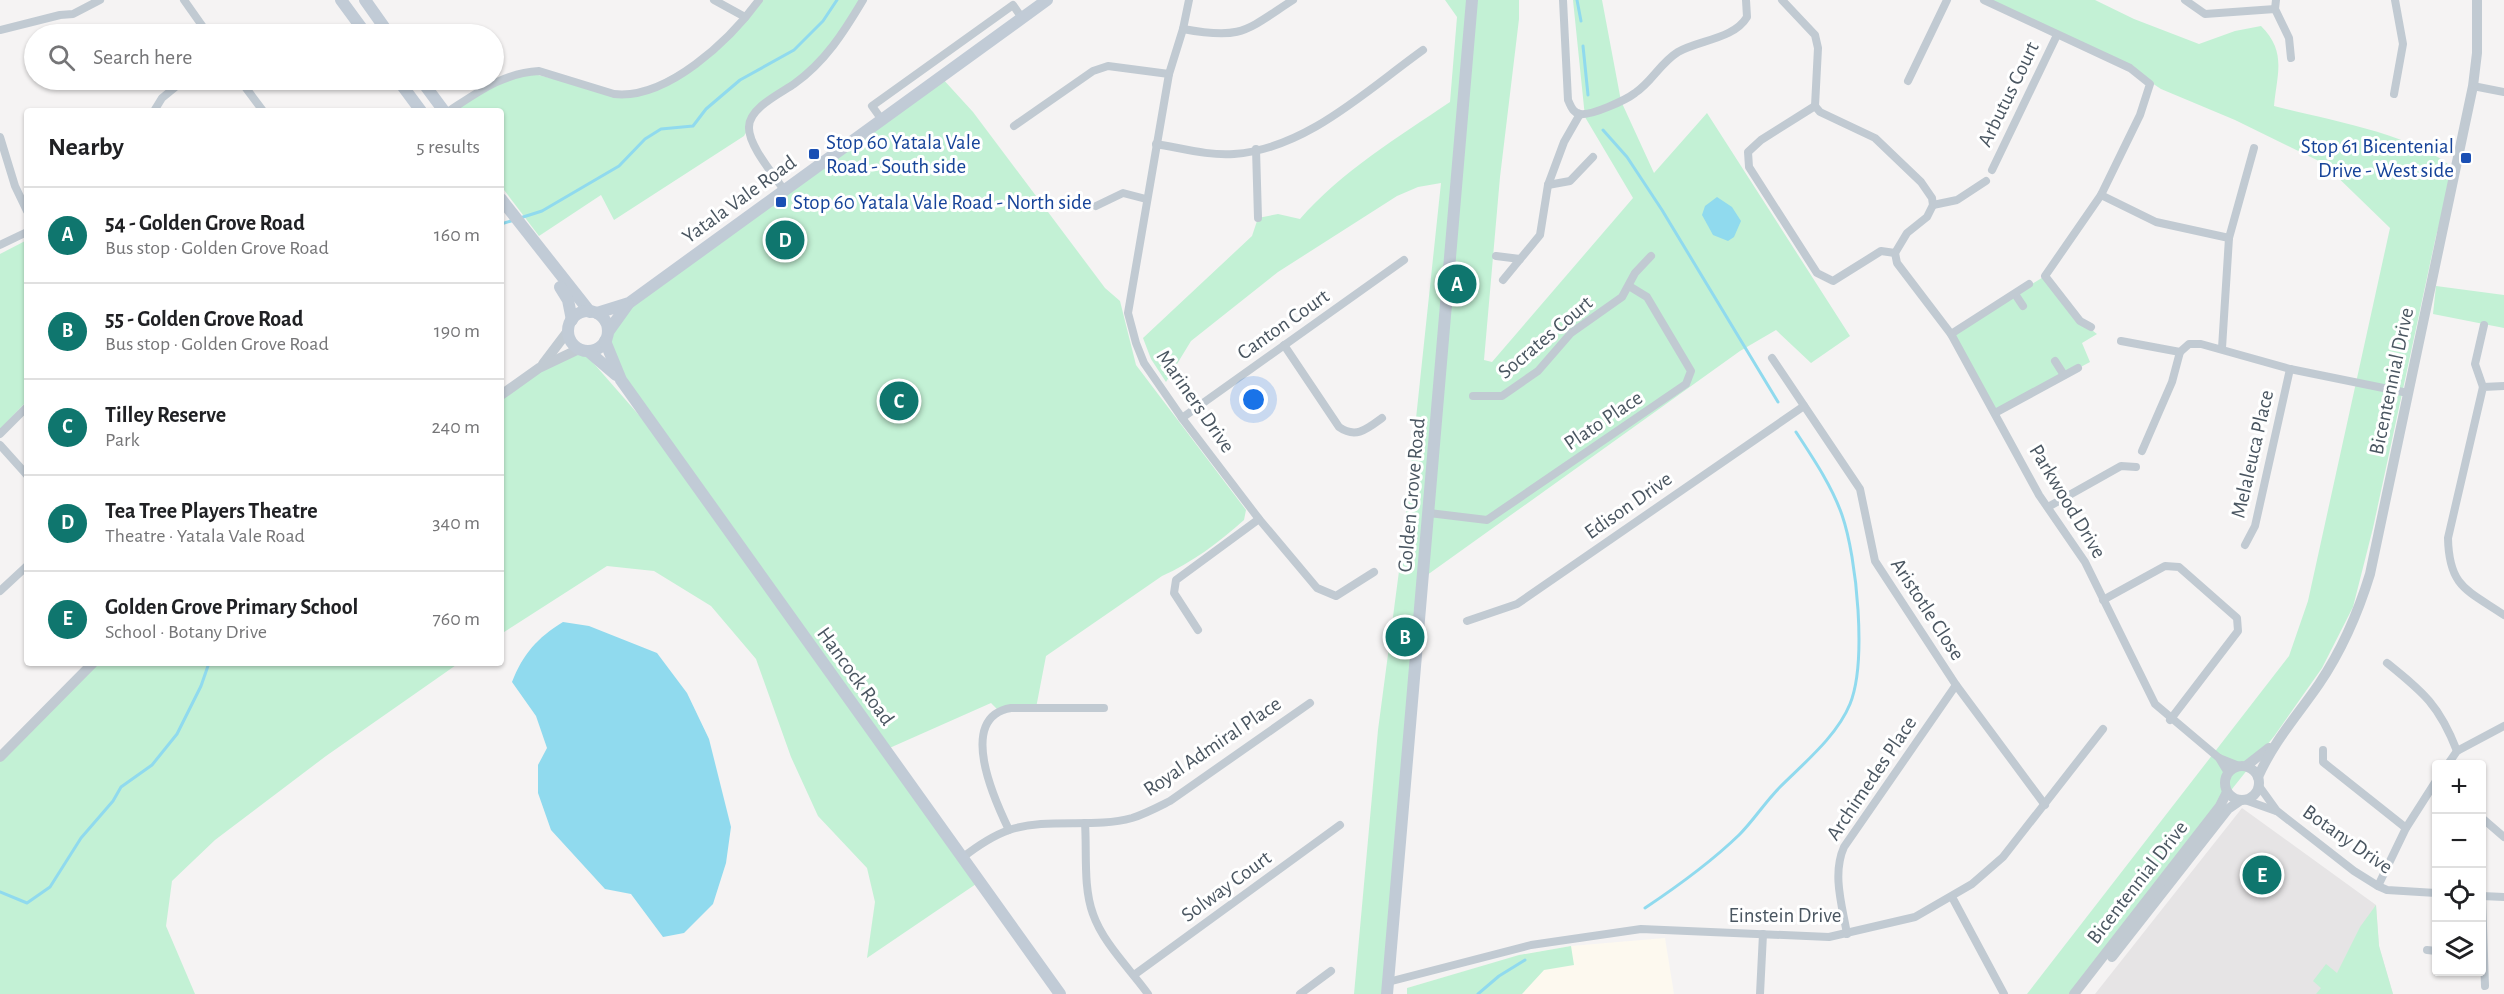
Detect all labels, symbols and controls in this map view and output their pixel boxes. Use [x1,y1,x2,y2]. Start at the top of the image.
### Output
search box [24,24,504,90]
street label: Arbutus Court [1974,38,2043,150]
icon: search [45,41,78,74]
text: Search here [93,46,192,68]
place label: Stop 60 Yatala Vale Road - South side [826,132,981,177]
text: Nearby [48,134,124,160]
place label: Stop 61 Bicentenial Drive - West side [2301,136,2454,181]
text: 5 results [416,137,480,157]
marker: Stop 60 Yatala Vale Road - South side [807,147,821,161]
street label: Yatala Vale Road [679,151,800,247]
marker: Stop 61 Bicentenial Drive - West side [2459,151,2473,165]
place label: Stop 60 Yatala Vale Road - North side [793,192,1092,213]
marker: Stop 60 Yatala Vale Road - North side [774,195,788,209]
text: 54 - Golden Grove Road [105,212,305,234]
pin: D [766,218,804,262]
text: A [62,225,74,245]
text: 160 m [434,225,480,245]
text: Bus stop · Golden Grove Road [105,238,329,258]
pin: A [1438,262,1476,306]
street label: Canton Court [1233,285,1333,364]
street label: Socrates Court [1494,292,1597,383]
street label: Bicentennial Drive [2366,306,2417,456]
text: 55 - Golden Grove Road [105,308,303,330]
text: B [62,321,73,341]
text: 190 m [434,321,480,341]
text: Bus stop · Golden Grove Road [105,334,329,354]
street label: Mariners Drive [1153,346,1239,456]
pin: C [880,378,918,424]
your location [1239,385,1268,414]
street label: Plato Place [1560,387,1646,454]
street label: Melaleuca Place [2228,388,2277,520]
text: Tilley Reserve [105,404,226,426]
text: C [62,417,73,437]
text: 240 m [431,417,480,437]
street label: Golden Grove Road [1394,417,1429,573]
text: Park [105,430,140,450]
street label: Parkwood Drive [2025,441,2110,562]
street label: Edison Drive [1581,468,1676,543]
text: Tea Tree Players Theatre [105,500,318,522]
text: D [61,513,74,533]
text: 340 m [432,513,480,533]
text: Theatre · Yatala Vale Road [105,526,305,546]
street label: Aristotle Close [1887,554,1968,664]
text: Golden Grove Primary School [105,596,358,618]
text: E [62,609,73,629]
text: 760 m [432,609,480,629]
pin: B [1386,614,1424,660]
text: School · Botany Drive [105,622,267,642]
street label: Hancock Road [813,623,898,729]
street label: Royal Admiral Place [1140,693,1285,800]
street label: Archimedes Place [1822,712,1921,844]
map controls [2432,760,2486,976]
button: + [2432,760,2486,814]
street label: Botany Drive [2299,801,2396,878]
button: − [2432,814,2486,868]
street label: Bicentennial Drive [2083,817,2192,948]
street label: Solway Court [1177,847,1275,926]
pin: E [2242,852,2282,898]
button: locate [2432,868,2486,922]
street label: Einstein Drive [1729,905,1841,926]
button: layers [2432,922,2486,976]

